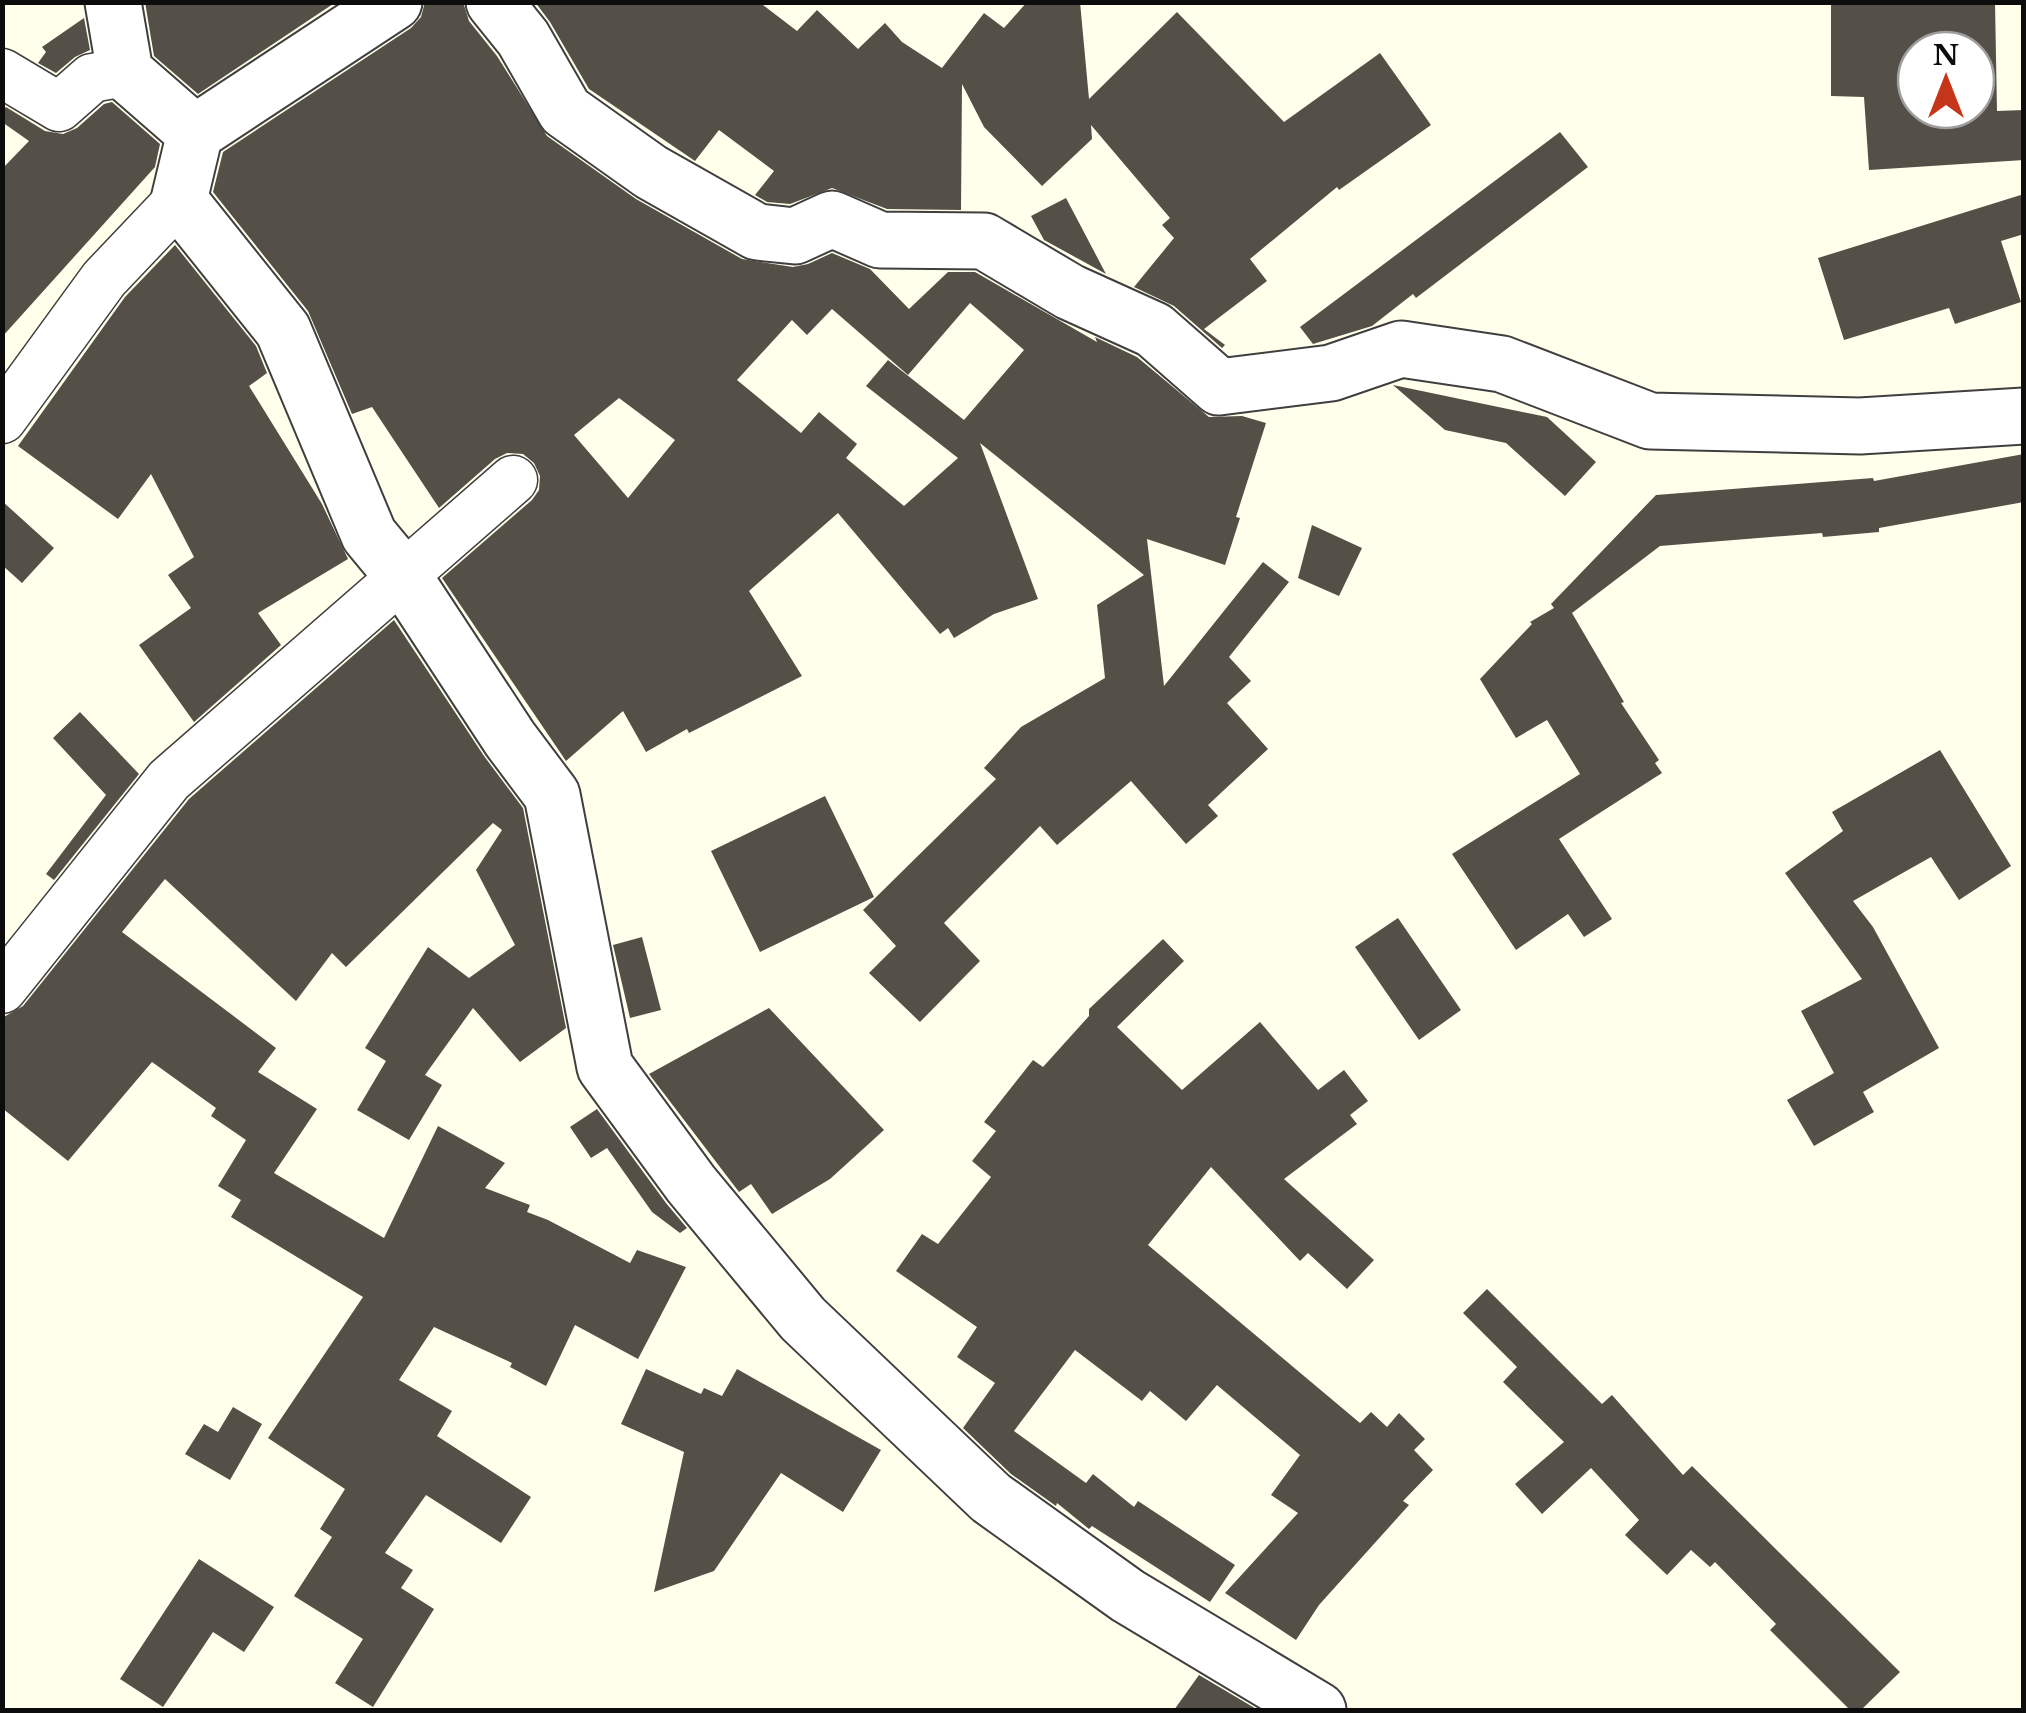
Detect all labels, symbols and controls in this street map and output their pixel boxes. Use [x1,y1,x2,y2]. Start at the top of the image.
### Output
north arrow [1896,30,1996,130]
text: N [1933,38,1959,73]

